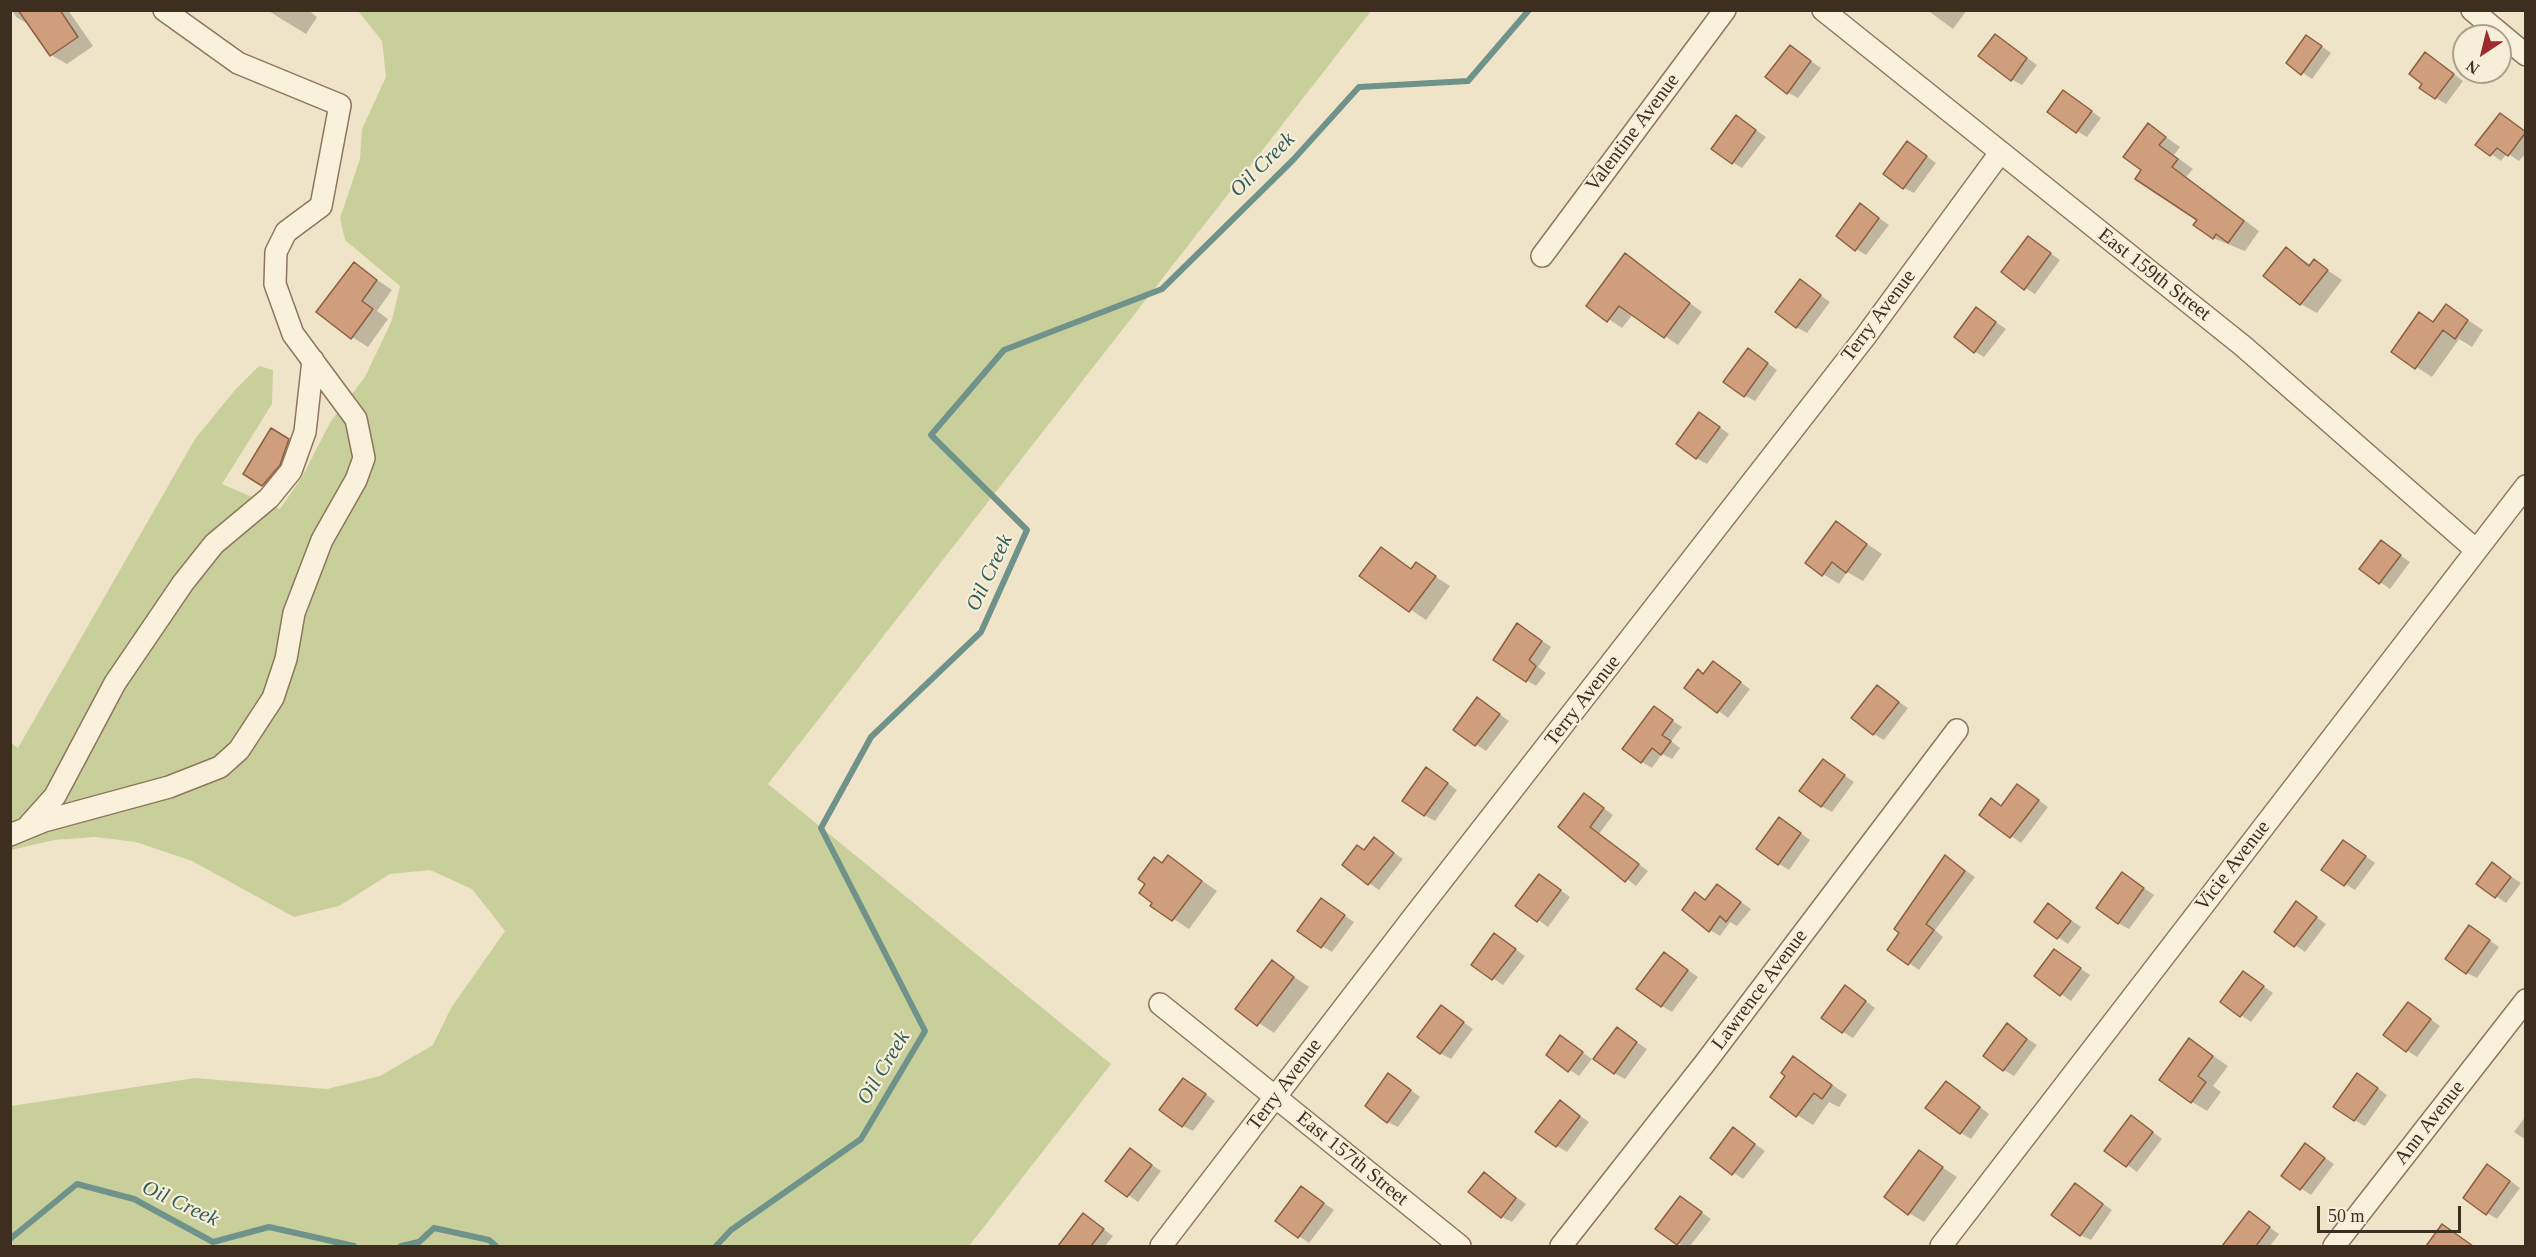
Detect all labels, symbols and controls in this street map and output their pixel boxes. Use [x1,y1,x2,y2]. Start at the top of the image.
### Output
north arrow [2452,24,2512,84]
text: N [2463,57,2482,78]
street label: Valentine Avenue [1581,69,1685,197]
water label: Oil Creek [1225,127,1301,203]
street label: East 159th Street [2093,223,2215,327]
street label: Terry Avenue [1837,265,1921,367]
water label: Oil Creek [961,531,1019,615]
street label: Terry Avenue [1540,651,1626,751]
street label: Vicie Avenue [2190,816,2276,916]
street label: Lawrence Avenue [1707,925,1813,1055]
water label: Oil Creek [852,1027,916,1109]
street label: Terry Avenue [1243,1034,1327,1136]
street label: Ann Avenue [2390,1076,2470,1170]
street label: East 157th Street [1291,1107,1413,1211]
water label: Oil Creek [138,1175,222,1233]
scale bar [2320,1194,2464,1232]
text: 50 m [2328,1206,2365,1226]

